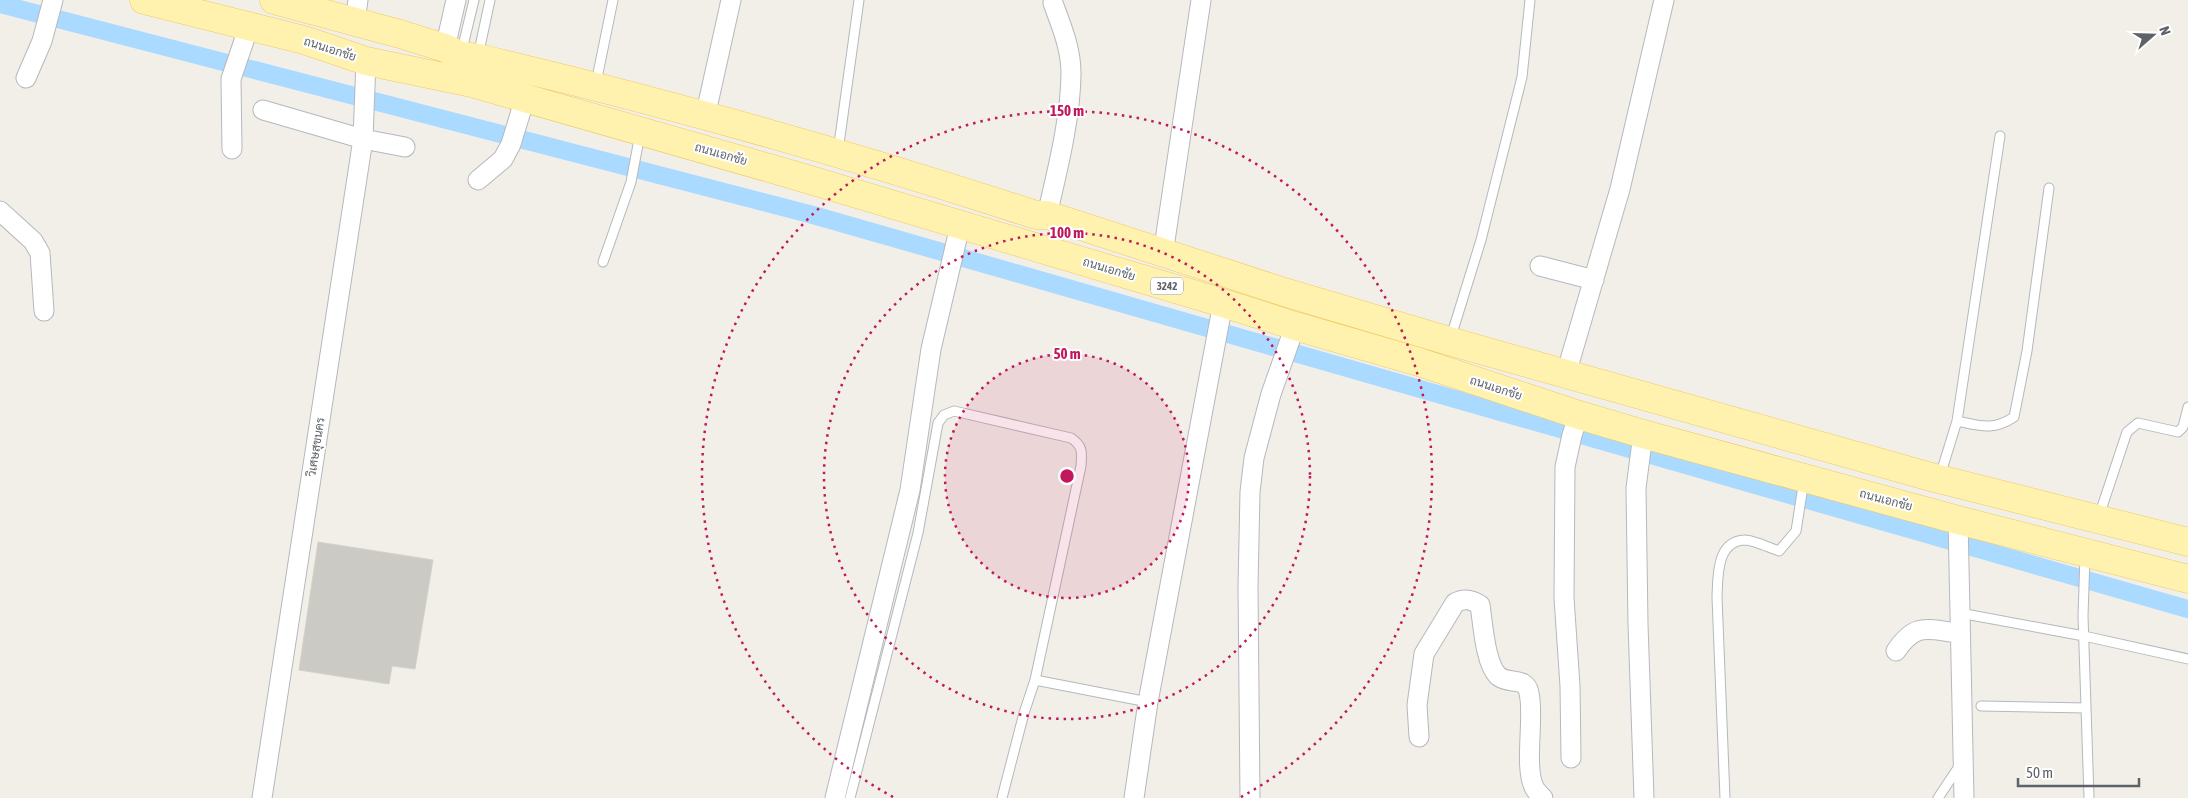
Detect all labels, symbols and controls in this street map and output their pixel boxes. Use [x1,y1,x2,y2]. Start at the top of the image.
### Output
north arrow [2128,10,2178,60]
text: N [2156,24,2174,37]
street label: ถนนเอกชัย [302,34,358,64]
text: 150 m [1050,102,1084,119]
street label: ถนนเอกชัย [693,140,749,168]
text: 100 m [1050,224,1084,241]
street label: ถนนเอกชัย [1081,254,1137,284]
road number: 3242 [1151,278,1183,294]
text: 50 m [1054,345,1081,362]
street label: ถนนเอกชัย [1468,373,1524,403]
street label: วิเศษสุขนคร [304,416,330,479]
centre of rings [1058,467,1076,485]
street label: ถนนเอกชัย [1858,486,1914,514]
scale bar [2018,756,2139,788]
text: 50 m [2026,764,2053,781]

